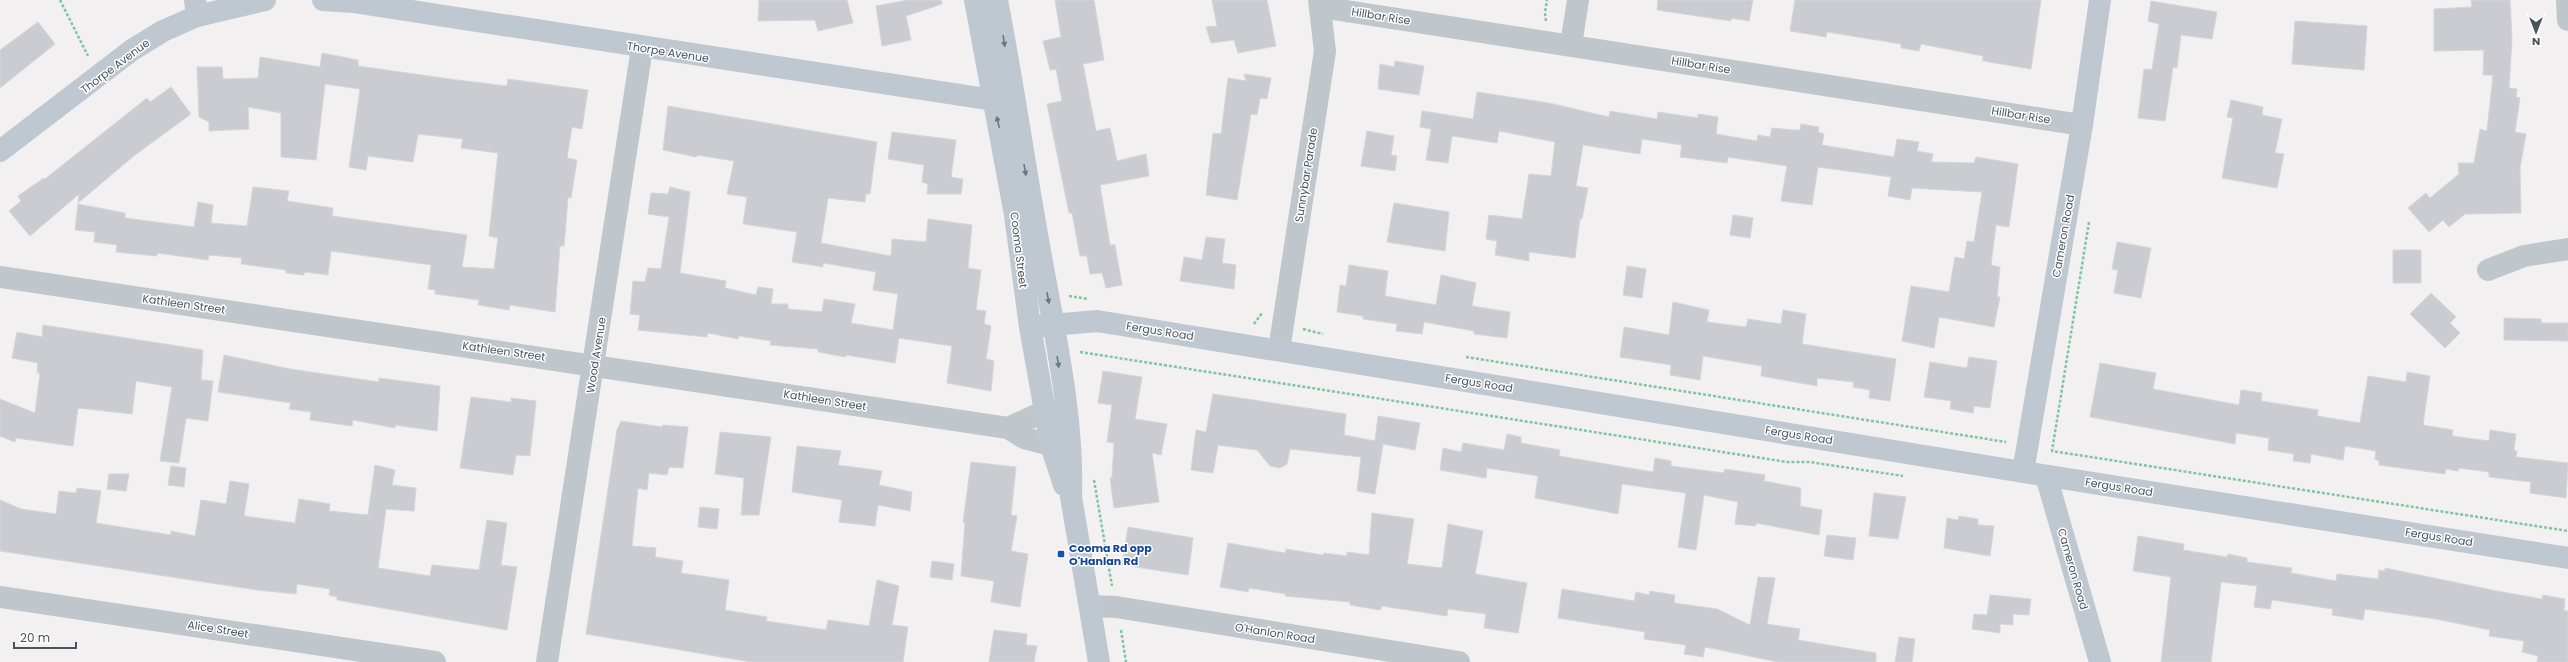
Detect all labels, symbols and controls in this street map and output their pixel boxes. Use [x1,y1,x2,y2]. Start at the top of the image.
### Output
street label: Hillbar Rise [1350,3,1412,29]
north arrow [2516,12,2556,52]
text: N [2532,34,2540,50]
street label: Thorpe Avenue [77,35,153,97]
one-way arrow [1001,35,1007,47]
street label: Thorpe Avenue [626,38,710,66]
street label: Hillbar Rise [1670,52,1732,78]
street label: Hillbar Rise [1990,102,2052,128]
one-way arrow [994,116,1000,128]
street label: Sunnybar Parade [1291,127,1321,223]
one-way arrow [1022,163,1028,176]
street label: Cameron Road [2048,193,2078,279]
street label: Cooma Street [1006,211,1032,289]
street label: Kathleen Street [141,290,227,318]
one-way arrow [1045,291,1051,304]
street label: Wood Avenue [582,316,610,394]
street label: Fergus Road [1125,318,1195,344]
street label: Kathleen Street [461,337,547,365]
one-way arrow [1055,356,1061,368]
street label: Fergus Road [1444,370,1514,396]
street label: Kathleen Street [782,386,868,414]
street label: Fergus Road [1764,422,1834,448]
street label: Fergus Road [2084,474,2154,500]
street label: Fergus Road [2404,524,2474,550]
street label: Cameron Road [2054,527,2092,611]
place label: Cooma Rd opp O'Hanlan Rd [1069,540,1152,569]
marker: Cooma Rd opp O'Hanlan Rd [1056,549,1066,559]
street label: Alice Street [186,616,250,642]
street label: O'Hanlon Road [1234,619,1316,647]
scale bar [14,624,76,650]
text: 20 m [20,629,50,646]

